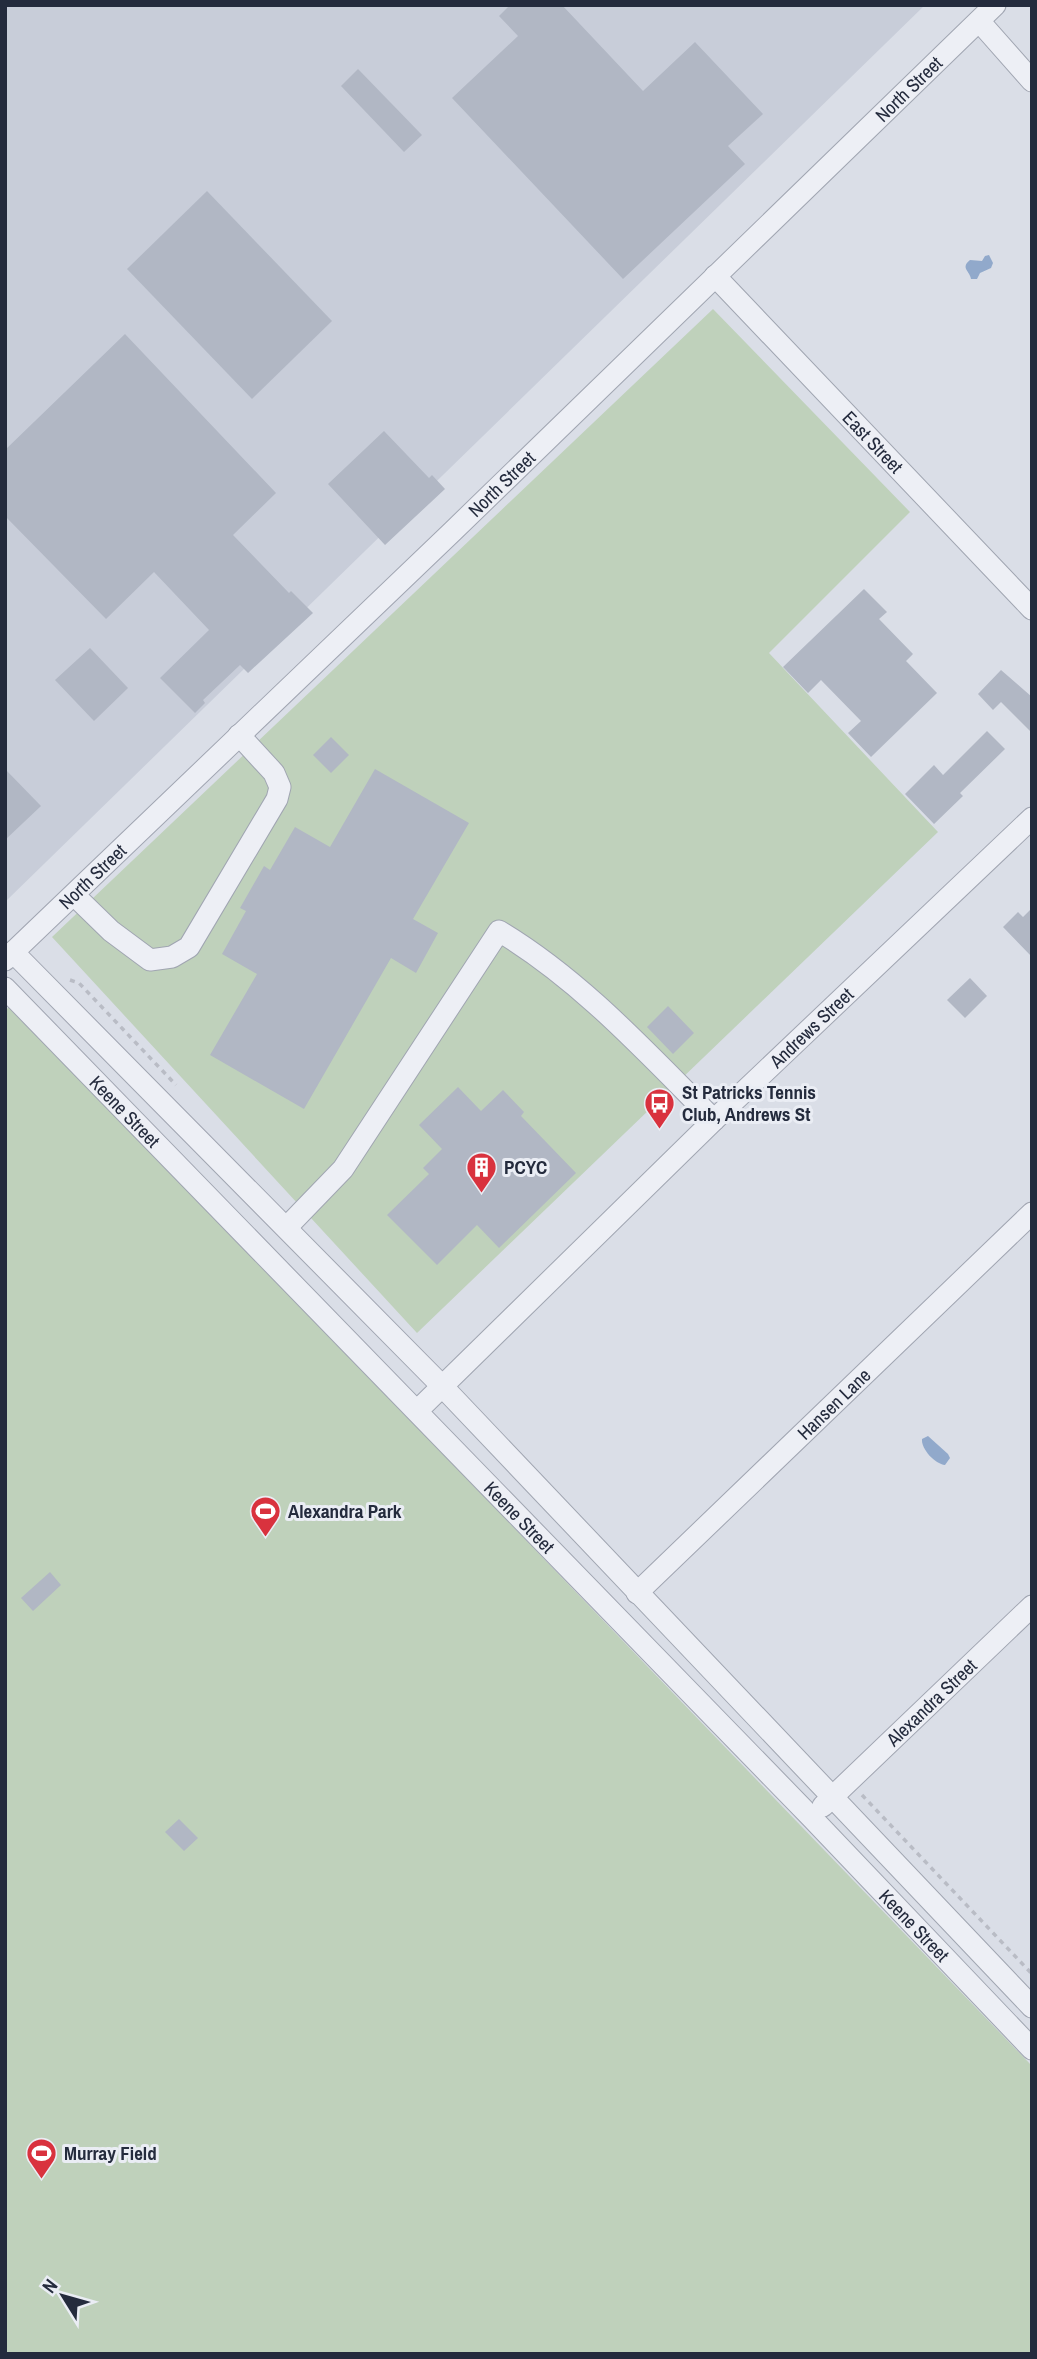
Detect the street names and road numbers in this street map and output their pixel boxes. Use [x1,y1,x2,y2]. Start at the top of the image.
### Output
street label: North Street [869,50,948,128]
street label: East Street [837,405,909,479]
street label: North Street [462,445,541,522]
street label: North Street [53,837,132,915]
street label: Andrews Street [763,981,859,1074]
street label: Keene Street [84,1070,166,1153]
street label: Hansen Lane [791,1362,876,1445]
street label: Keene Street [478,1475,561,1559]
street label: Alexandra Street [880,1652,983,1753]
street label: Keene Street [873,1884,956,1968]

